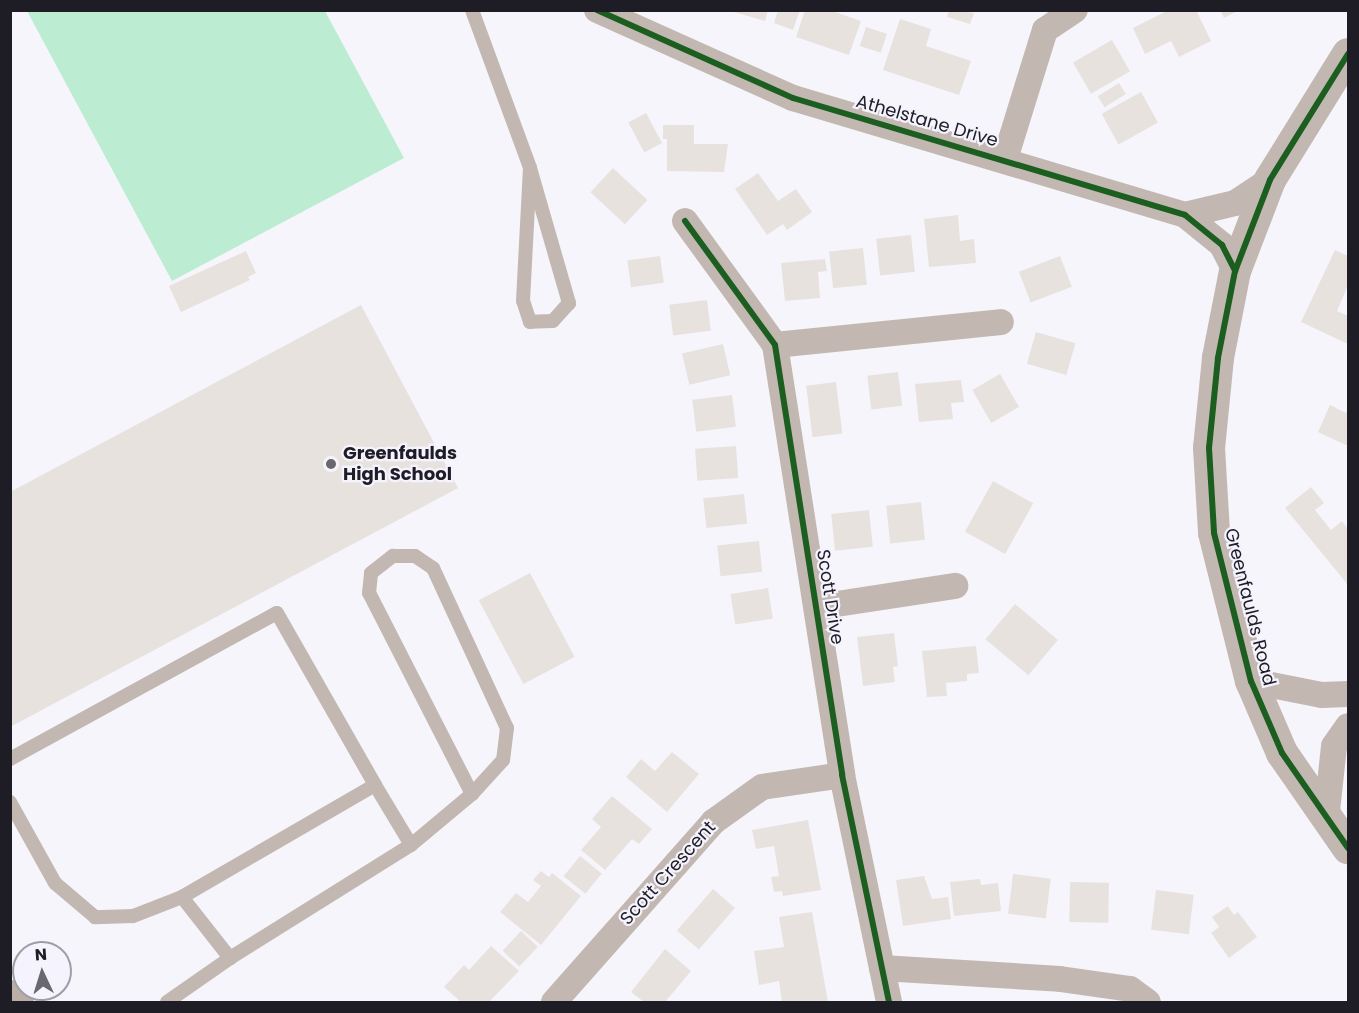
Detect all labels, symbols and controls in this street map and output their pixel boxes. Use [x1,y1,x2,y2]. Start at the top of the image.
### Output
street label: Athelstane Drive [854,90,1000,152]
place label: Greenfaulds High School [343,443,457,486]
marker: Greenfaulds High School [324,457,338,471]
street label: Greenfaulds Road [1220,526,1280,688]
street label: Scott Drive [812,548,848,646]
street label: Scott Crescent [616,817,720,929]
north arrow [12,941,72,1001]
text: N [34,943,48,966]

